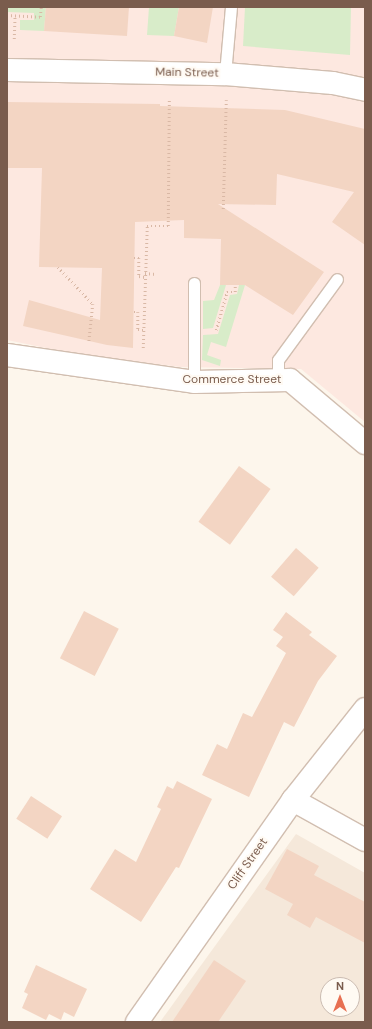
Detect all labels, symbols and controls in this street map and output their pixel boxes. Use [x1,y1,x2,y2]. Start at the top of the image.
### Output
street label: Main Street [155,65,219,81]
street label: Commerce Street [182,373,282,387]
street label: Cliff Street [225,835,271,893]
north arrow [320,977,360,1017]
text: N [336,979,344,993]

